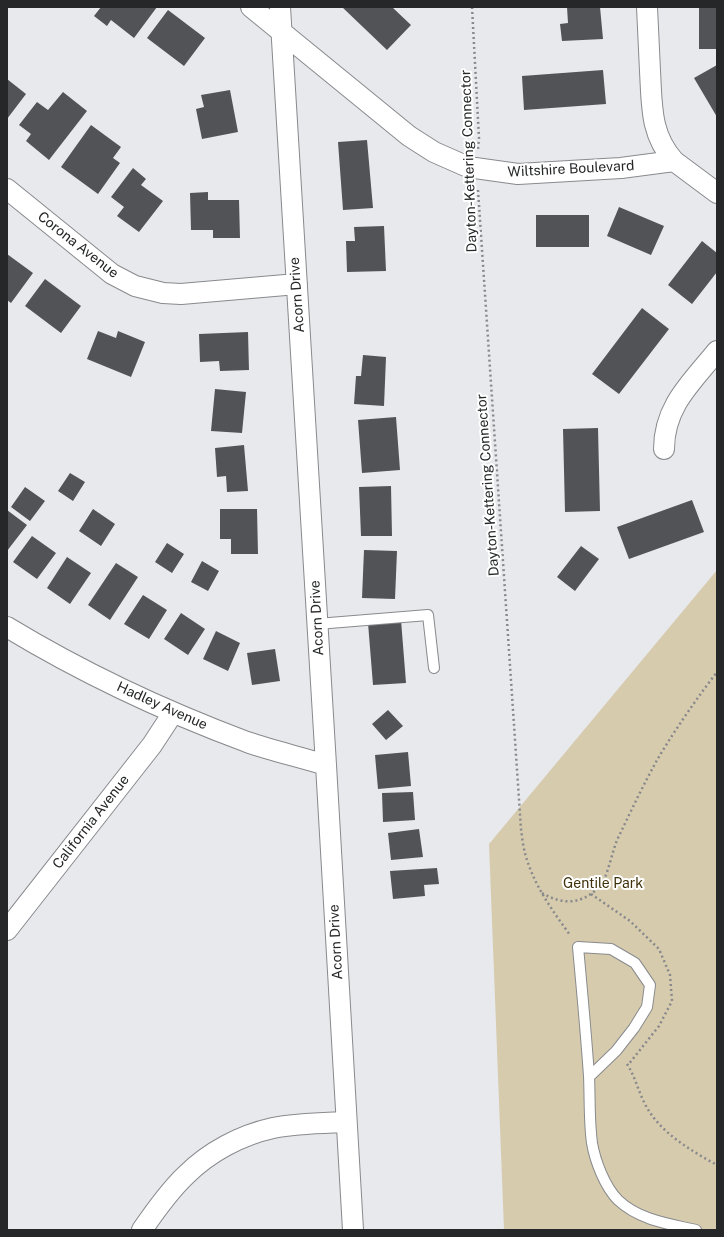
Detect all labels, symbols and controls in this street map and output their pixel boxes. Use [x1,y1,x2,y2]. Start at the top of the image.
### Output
street label: Dayton-Kettering Connector [457,69,481,253]
street label: Wiltshire Boulevard [507,157,635,181]
street label: Corona Avenue [34,208,122,282]
street label: Acorn Drive [286,257,308,333]
street label: Dayton-Kettering Connector [473,393,503,577]
street label: Acorn Drive [307,580,327,656]
street label: Hadley Avenue [114,678,210,734]
street label: California Avenue [49,772,133,872]
park label: Gentile Park [563,876,643,892]
street label: Acorn Drive [326,904,346,980]

